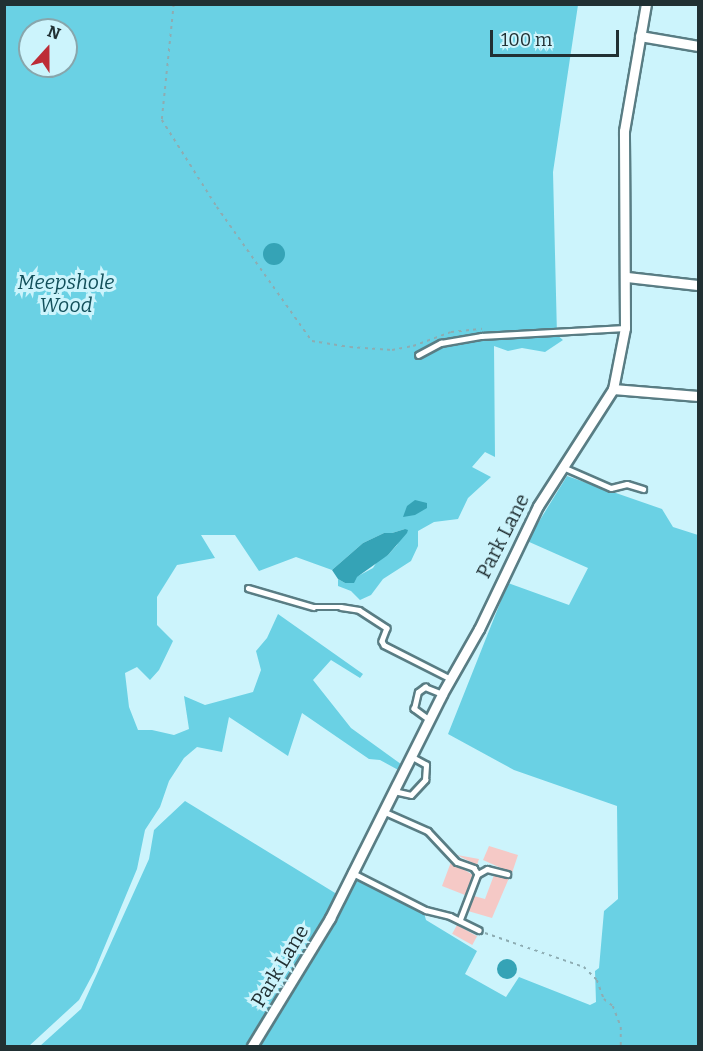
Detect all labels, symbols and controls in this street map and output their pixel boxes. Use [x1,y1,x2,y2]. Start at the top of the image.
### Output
north arrow [18,18,78,78]
scale bar [493,18,622,56]
text: N [45,22,63,44]
text: 100 m [501,29,552,51]
park label: Meepshole Wood [18,270,114,317]
street label: Park Lane [472,490,534,582]
street label: Park Lane [246,921,314,1011]

